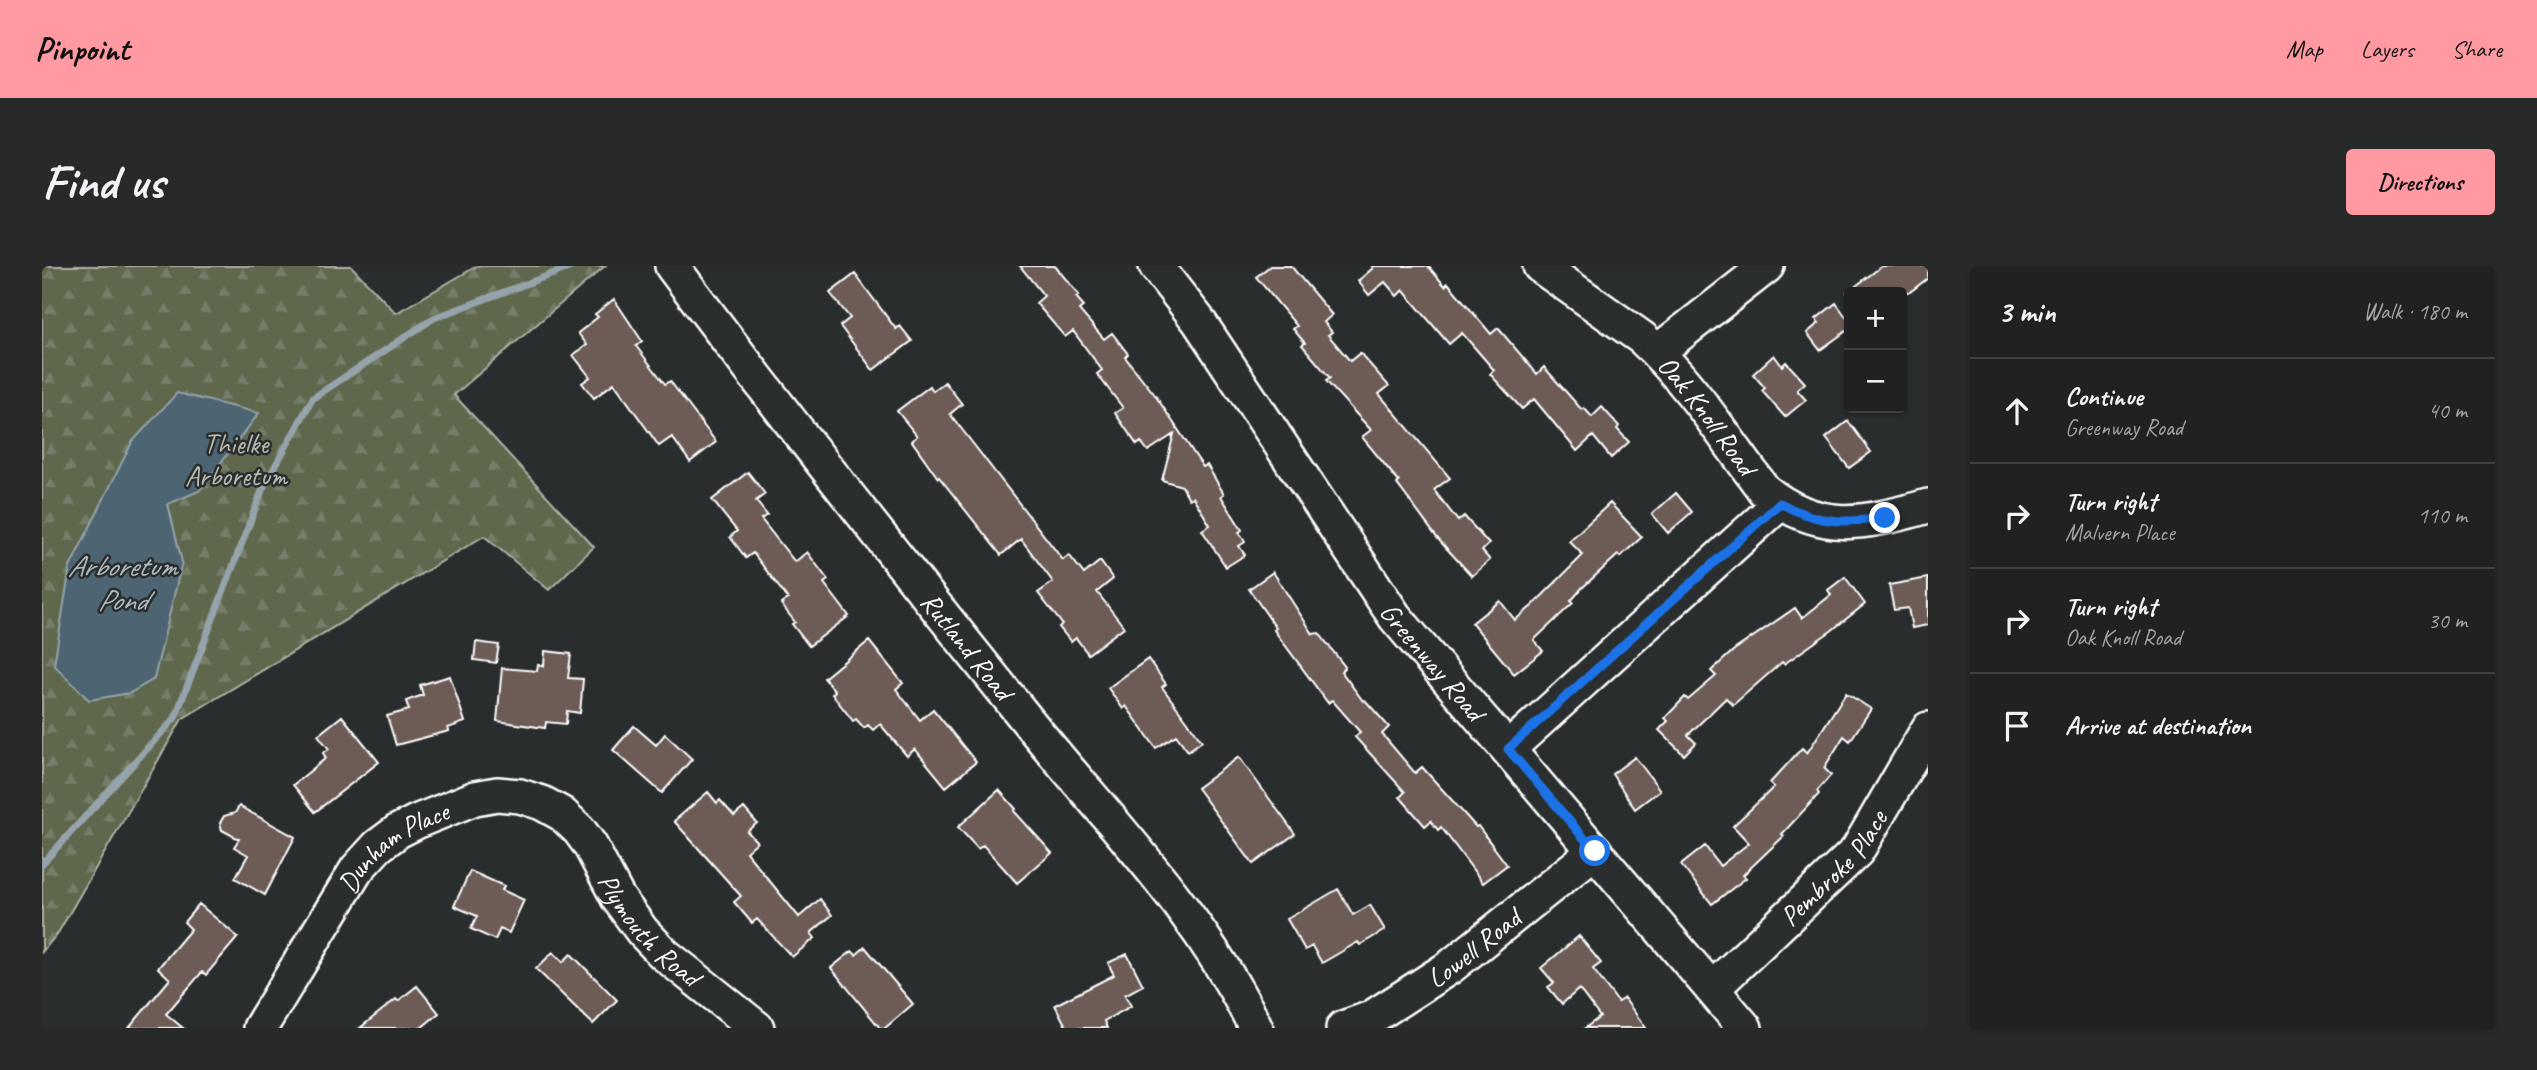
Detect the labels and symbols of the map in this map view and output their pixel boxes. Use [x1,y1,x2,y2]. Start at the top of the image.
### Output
street label: Oak Knoll Road [1651,348,1767,485]
park label: Thielke Arboretum [185,426,289,493]
route end [1869,502,1900,533]
water label: Arboretum Pond [67,547,180,619]
street label: Rutland Road [914,585,1023,710]
street label: Greenway Road [1373,596,1495,730]
street label: Dunham Place [329,792,455,899]
street label: Pembroke Place [1772,802,1895,933]
route start [1579,835,1610,866]
street label: Plymouth Road [591,867,711,996]
street label: Lowell Road [1420,898,1530,995]

